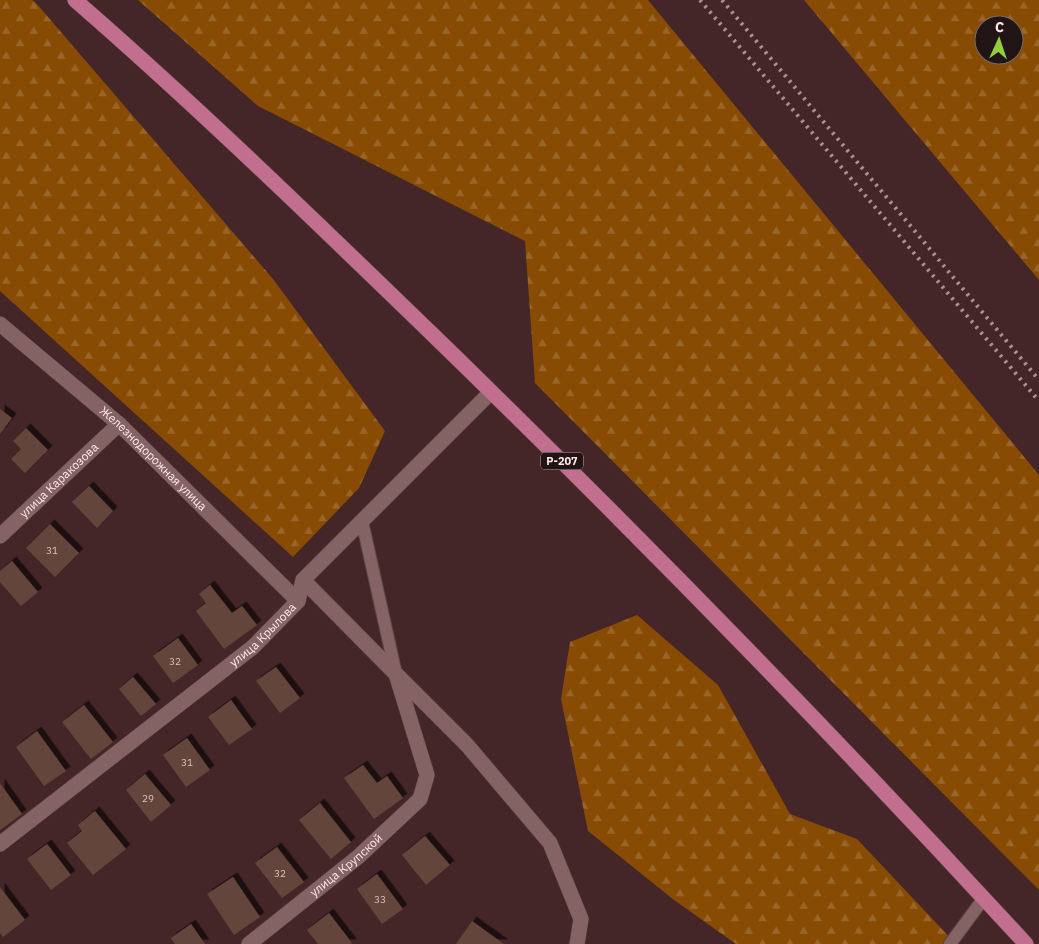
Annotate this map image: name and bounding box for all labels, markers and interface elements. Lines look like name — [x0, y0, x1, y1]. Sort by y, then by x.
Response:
north arrow — [974, 15, 1024, 65]
text: С — [995, 18, 1005, 36]
street label: Железнодорожная улица — [97, 403, 211, 514]
street label: улица Каракозова — [16, 439, 102, 521]
road number: Р-207 — [541, 452, 583, 470]
house number: 31 — [46, 544, 58, 557]
street label: улица Крылова — [226, 599, 299, 670]
house number: 32 — [169, 655, 181, 668]
house number: 31 — [181, 756, 193, 769]
house number: 29 — [142, 792, 154, 805]
street label: улица Крупской — [306, 830, 385, 900]
house number: 32 — [274, 867, 286, 880]
house number: 33 — [374, 893, 386, 906]

